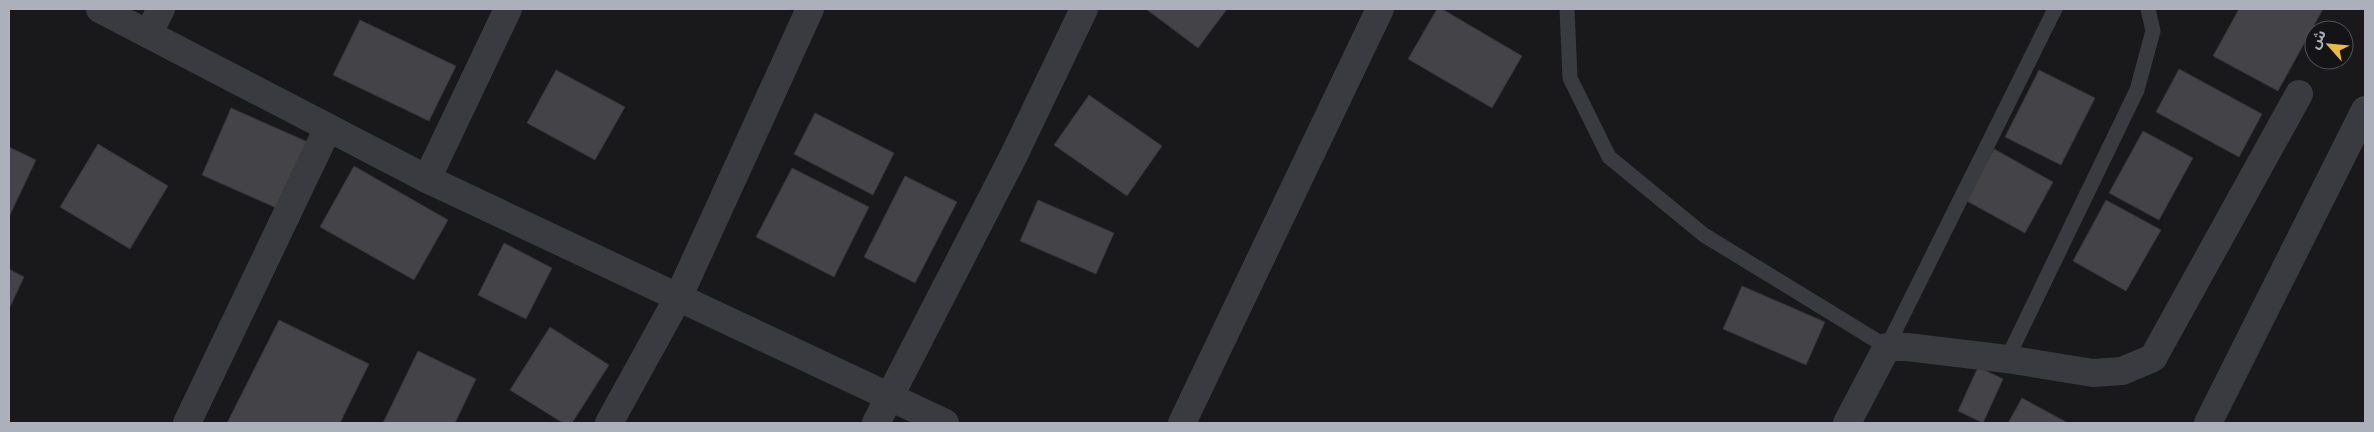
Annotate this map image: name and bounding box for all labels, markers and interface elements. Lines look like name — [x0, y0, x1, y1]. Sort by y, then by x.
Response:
north arrow — [2304, 20, 2354, 70]
text: ش — [2305, 26, 2330, 52]

